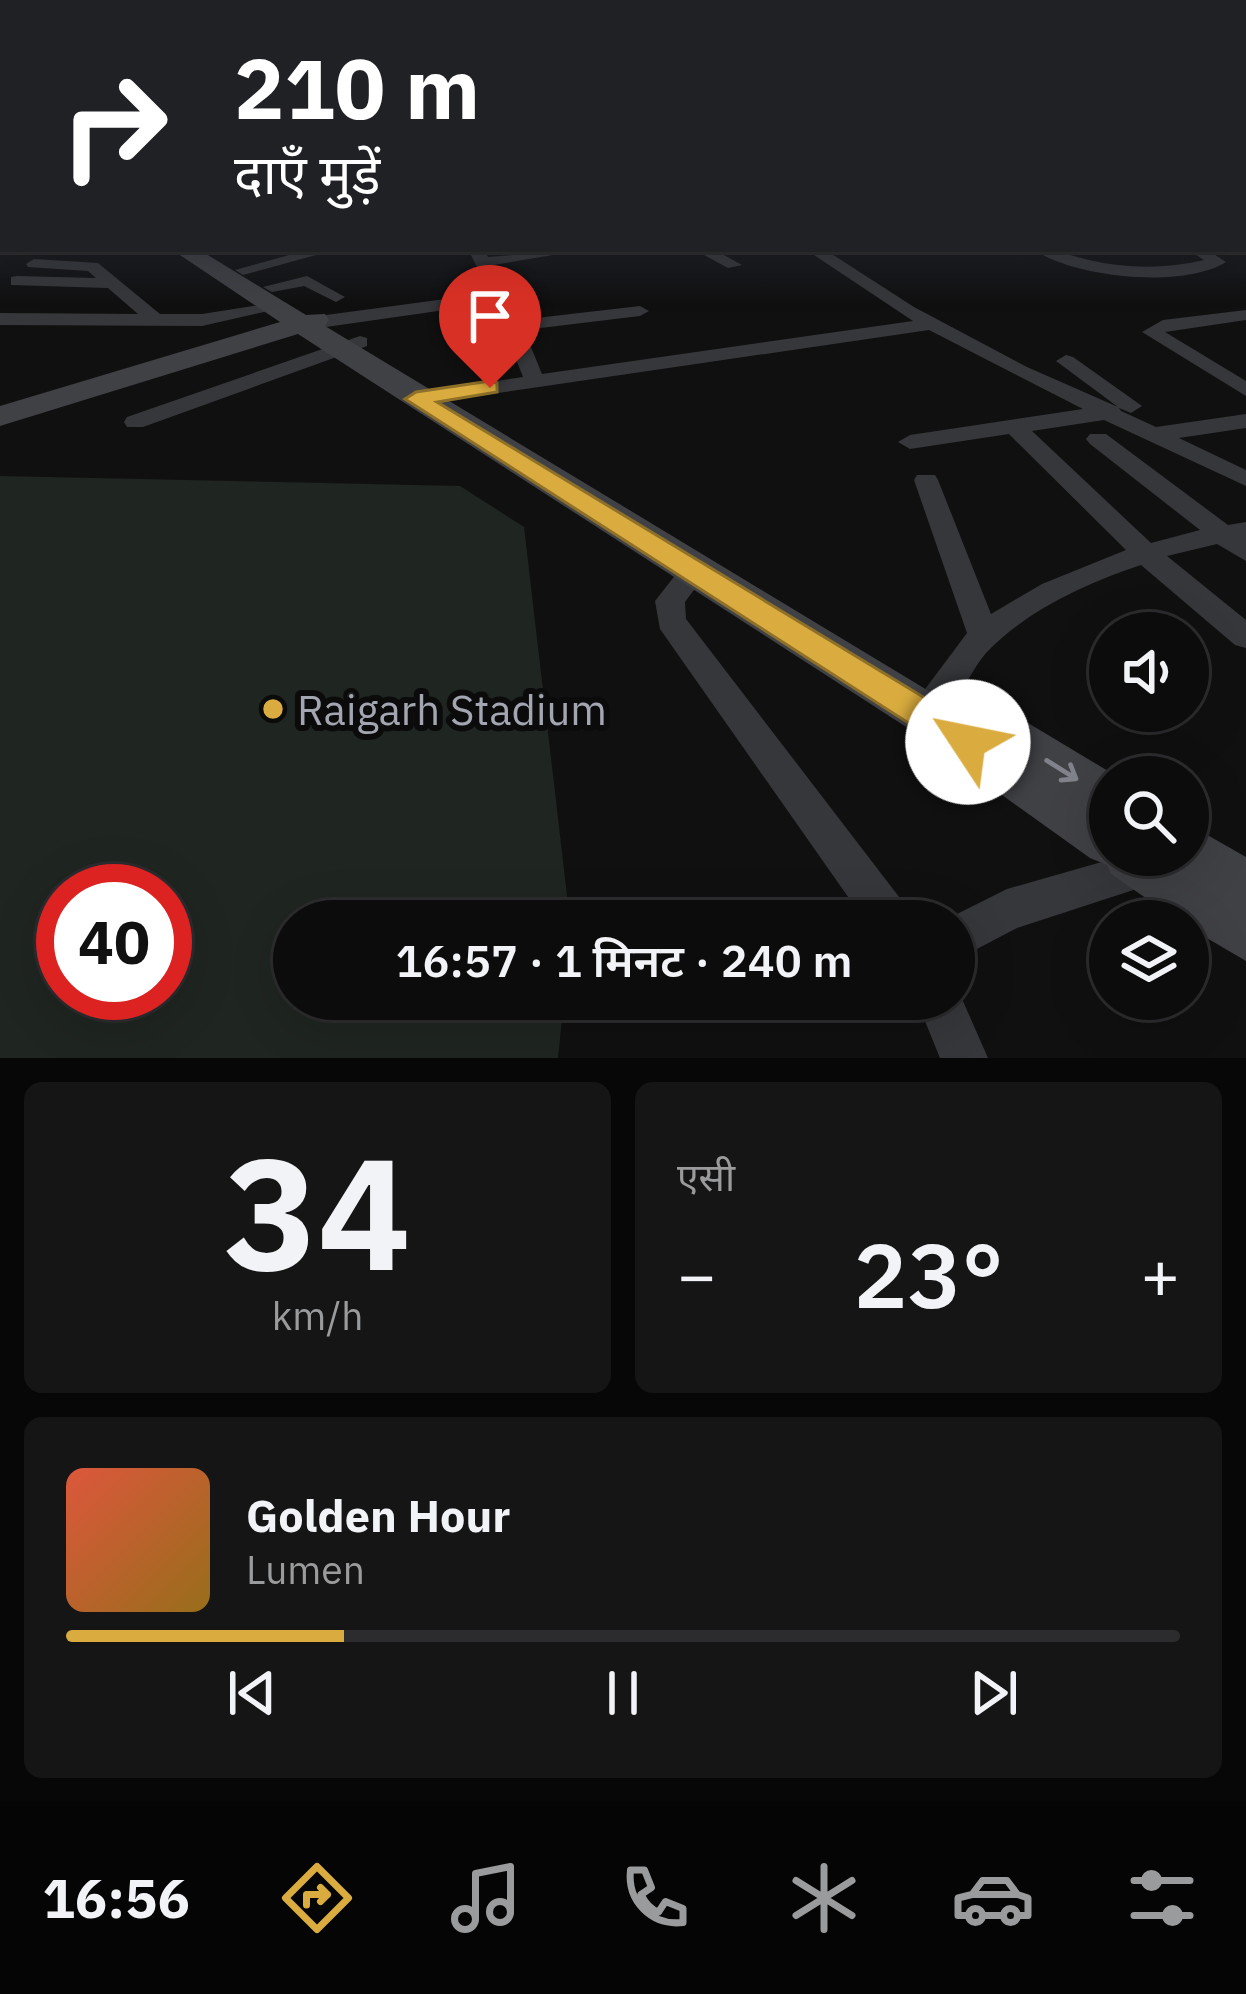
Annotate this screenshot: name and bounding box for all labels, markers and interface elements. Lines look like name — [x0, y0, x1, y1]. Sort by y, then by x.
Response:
text: 210 m — [234, 33, 480, 142]
icon: right — [36, 48, 192, 204]
text: दाएँ मुड़ें — [234, 139, 380, 209]
pin — [439, 265, 541, 388]
icon: arrive — [457, 283, 523, 349]
map controls — [1089, 612, 1209, 1020]
button: sound — [1089, 612, 1209, 732]
position arrow — [905, 679, 1031, 805]
place label: Raigarh Stadium — [297, 682, 607, 737]
marker: Raigarh Stadium — [260, 696, 286, 722]
button: search — [1089, 756, 1209, 876]
one-way arrow — [1044, 758, 1078, 783]
speed limit sign: 40 — [36, 864, 192, 1020]
button: layers — [1089, 900, 1209, 1020]
text: 16:57 · 1 मिनट · 240 m — [396, 931, 852, 989]
text: 34 — [224, 1110, 411, 1313]
text: एसी — [677, 1151, 735, 1202]
text: 23° — [853, 1216, 1004, 1333]
text: − — [677, 1231, 717, 1317]
text: + — [1140, 1231, 1180, 1317]
text: km/h — [272, 1290, 363, 1341]
text: Golden Hour — [246, 1486, 510, 1544]
text: Lumen — [246, 1544, 365, 1595]
icon: previous — [219, 1660, 285, 1726]
icon: pause — [590, 1660, 656, 1726]
icon: next — [961, 1660, 1027, 1726]
icon: directions — [275, 1856, 359, 1940]
icon: music — [444, 1856, 528, 1940]
icon: phone — [613, 1856, 697, 1940]
icon: climate — [782, 1856, 866, 1940]
icon: car — [951, 1856, 1035, 1940]
icon: filters — [1120, 1856, 1204, 1940]
text: 16:56 — [42, 1863, 190, 1933]

